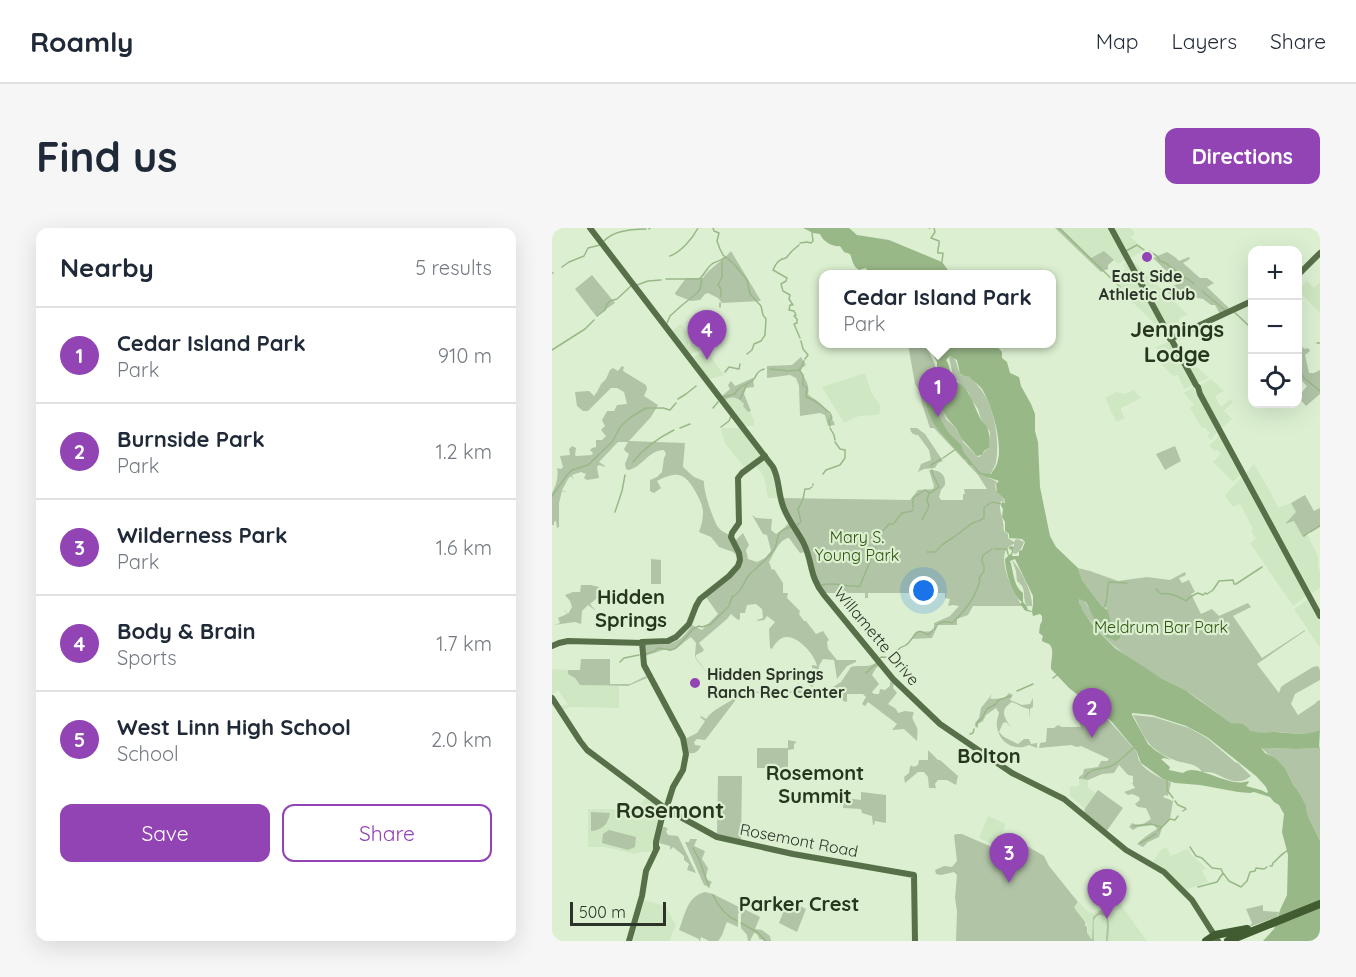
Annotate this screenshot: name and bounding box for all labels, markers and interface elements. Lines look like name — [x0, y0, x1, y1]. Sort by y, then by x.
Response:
text: Roamly — [30, 24, 134, 59]
text: Map — [1096, 28, 1139, 54]
text: Layers — [1172, 28, 1237, 54]
text: Share — [1270, 28, 1326, 54]
button: Directions — [1165, 128, 1320, 184]
text: Find us — [36, 130, 178, 183]
map controls — [1248, 246, 1302, 408]
button: + — [1248, 246, 1302, 300]
marker: East Side Athletic Club — [1140, 250, 1154, 264]
text: Nearby — [60, 251, 154, 284]
text: 5 results — [415, 255, 492, 280]
place label: East Side Athletic Club — [1099, 266, 1195, 304]
popup — [819, 270, 1056, 348]
text: Cedar Island Park — [843, 283, 1032, 311]
button: − — [1248, 300, 1302, 354]
pin: 4 — [688, 310, 726, 360]
text: Park — [843, 311, 886, 336]
district label: Jennings Lodge — [1130, 315, 1224, 368]
text: Cedar Island Park — [117, 329, 306, 357]
text: 1 — [76, 343, 83, 368]
text: 910 m — [438, 343, 492, 368]
button: locate — [1248, 354, 1302, 408]
text: Park — [117, 357, 159, 382]
pin: 1 — [918, 368, 958, 417]
text: Burnside Park — [117, 425, 265, 453]
text: 2 — [74, 439, 85, 464]
text: 1.2 km — [436, 439, 492, 464]
text: Park — [117, 453, 159, 478]
text: Wilderness Park — [117, 521, 288, 549]
park label: Mary S. Young Park — [815, 527, 899, 565]
text: 3 — [74, 535, 85, 560]
text: 1.6 km — [436, 535, 492, 560]
text: Park — [117, 549, 159, 574]
your location — [909, 576, 938, 605]
street label: Willamette Drive — [830, 583, 924, 689]
district label: Hidden Springs — [595, 584, 667, 632]
text: Body & Brain — [117, 617, 256, 645]
park label: Meldrum Bar Park — [1094, 617, 1228, 637]
text: 4 — [74, 631, 85, 656]
text: 1.7 km — [436, 631, 492, 656]
text: Sports — [117, 645, 177, 670]
place label: Hidden Springs Ranch Rec Center — [707, 664, 845, 702]
marker: Hidden Springs Ranch Rec Center — [688, 676, 702, 690]
pin: 2 — [1072, 688, 1112, 738]
text: West Linn High School — [117, 713, 351, 741]
text: 5 — [74, 727, 85, 752]
text: 2.0 km — [431, 727, 492, 752]
text: School — [117, 741, 179, 766]
district label: Bolton — [957, 743, 1021, 768]
district label: Rosemont Summit — [766, 760, 864, 808]
district label: Rosemont — [616, 796, 724, 824]
button: Save — [60, 804, 270, 862]
button: Share — [282, 804, 492, 862]
street label: Rosemont Road — [738, 819, 860, 861]
pin: 3 — [990, 834, 1028, 883]
pin: 5 — [1088, 870, 1126, 919]
district label: Parker Crest — [739, 891, 859, 916]
scale bar — [570, 899, 666, 926]
text: 500 m — [579, 902, 626, 922]

